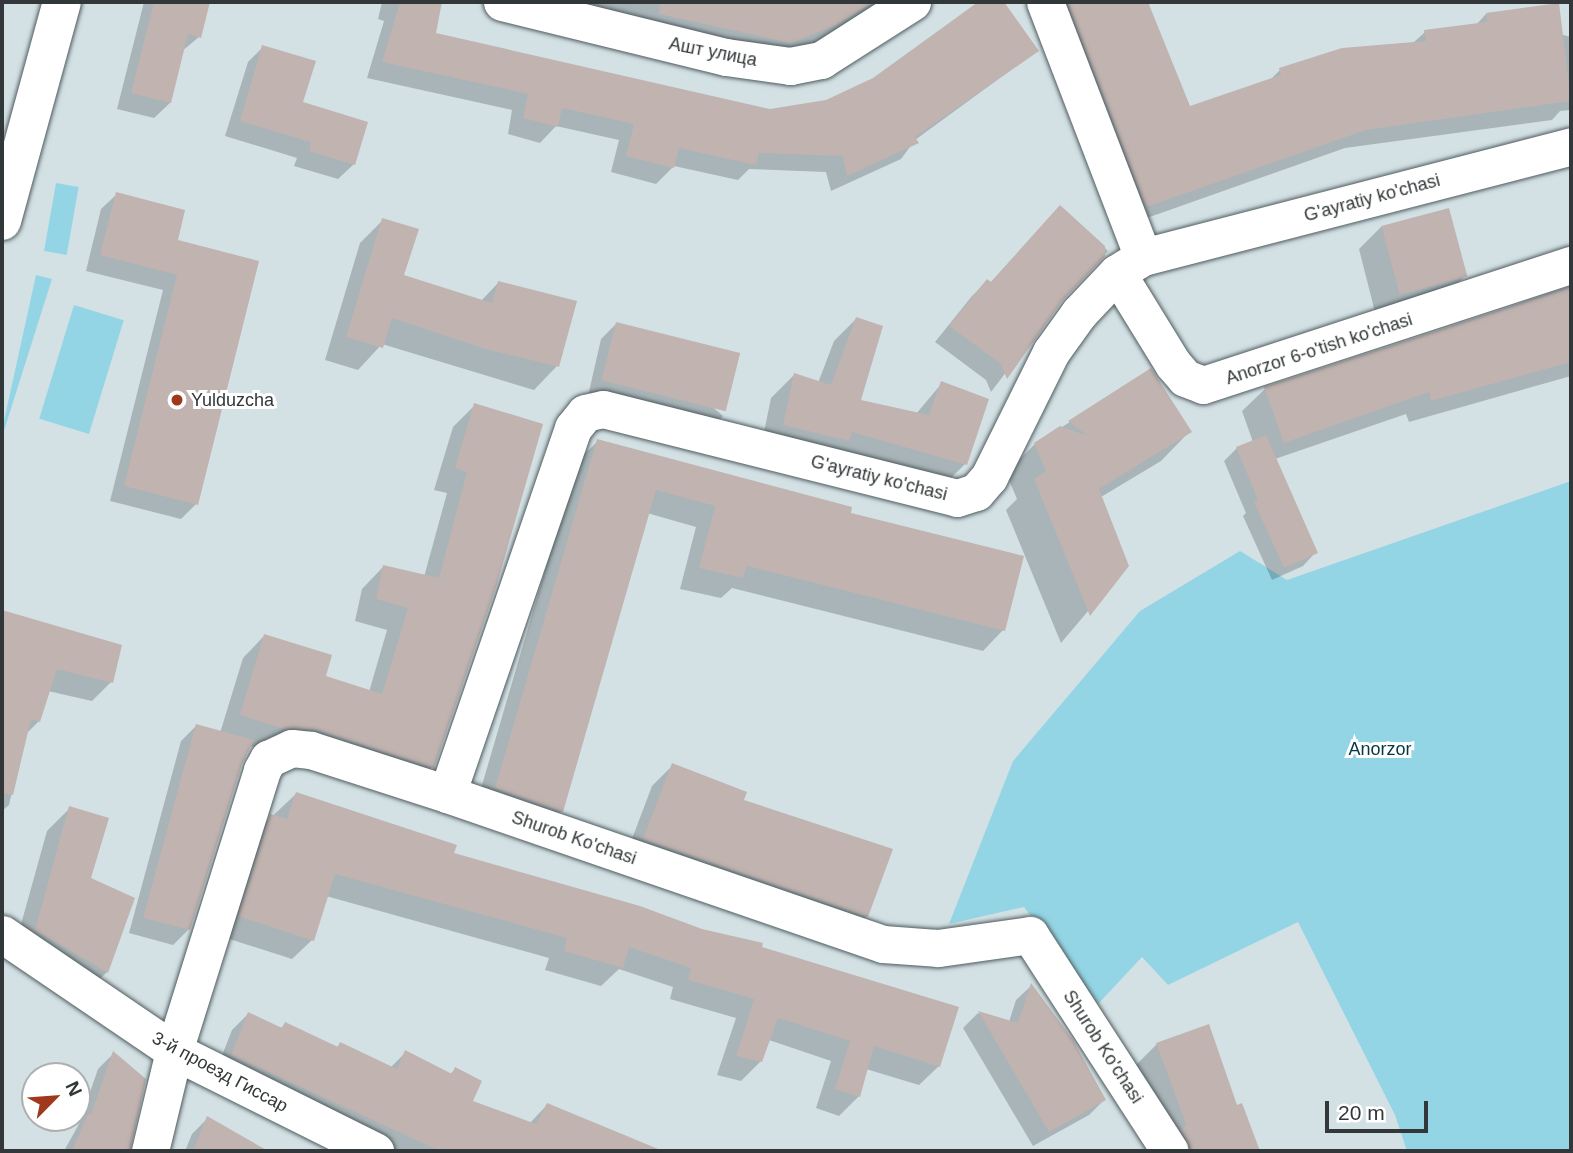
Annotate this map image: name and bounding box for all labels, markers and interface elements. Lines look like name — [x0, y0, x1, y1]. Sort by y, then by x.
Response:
street label: Ашт улица — [667, 33, 759, 71]
street label: G'ayratiy ko'chasi — [1302, 169, 1442, 227]
street label: Anorzor 6-o'tish ko'chasi — [1223, 309, 1415, 389]
place label: Yulduzcha — [191, 389, 274, 411]
marker: Yulduzcha — [169, 392, 185, 408]
street label: G'ayratiy ko'chasi — [809, 451, 949, 505]
park label: Anorzor — [1348, 738, 1412, 760]
street label: Shurob Ko'chasi — [509, 807, 639, 869]
street label: Shurob Ko'chasi — [1058, 986, 1148, 1108]
street label: 3-й проезд Гиссар — [148, 1027, 292, 1117]
north arrow — [21, 1062, 91, 1132]
text: N — [61, 1078, 86, 1099]
scale bar — [1328, 1086, 1431, 1130]
text: 20 m — [1338, 1101, 1385, 1124]

